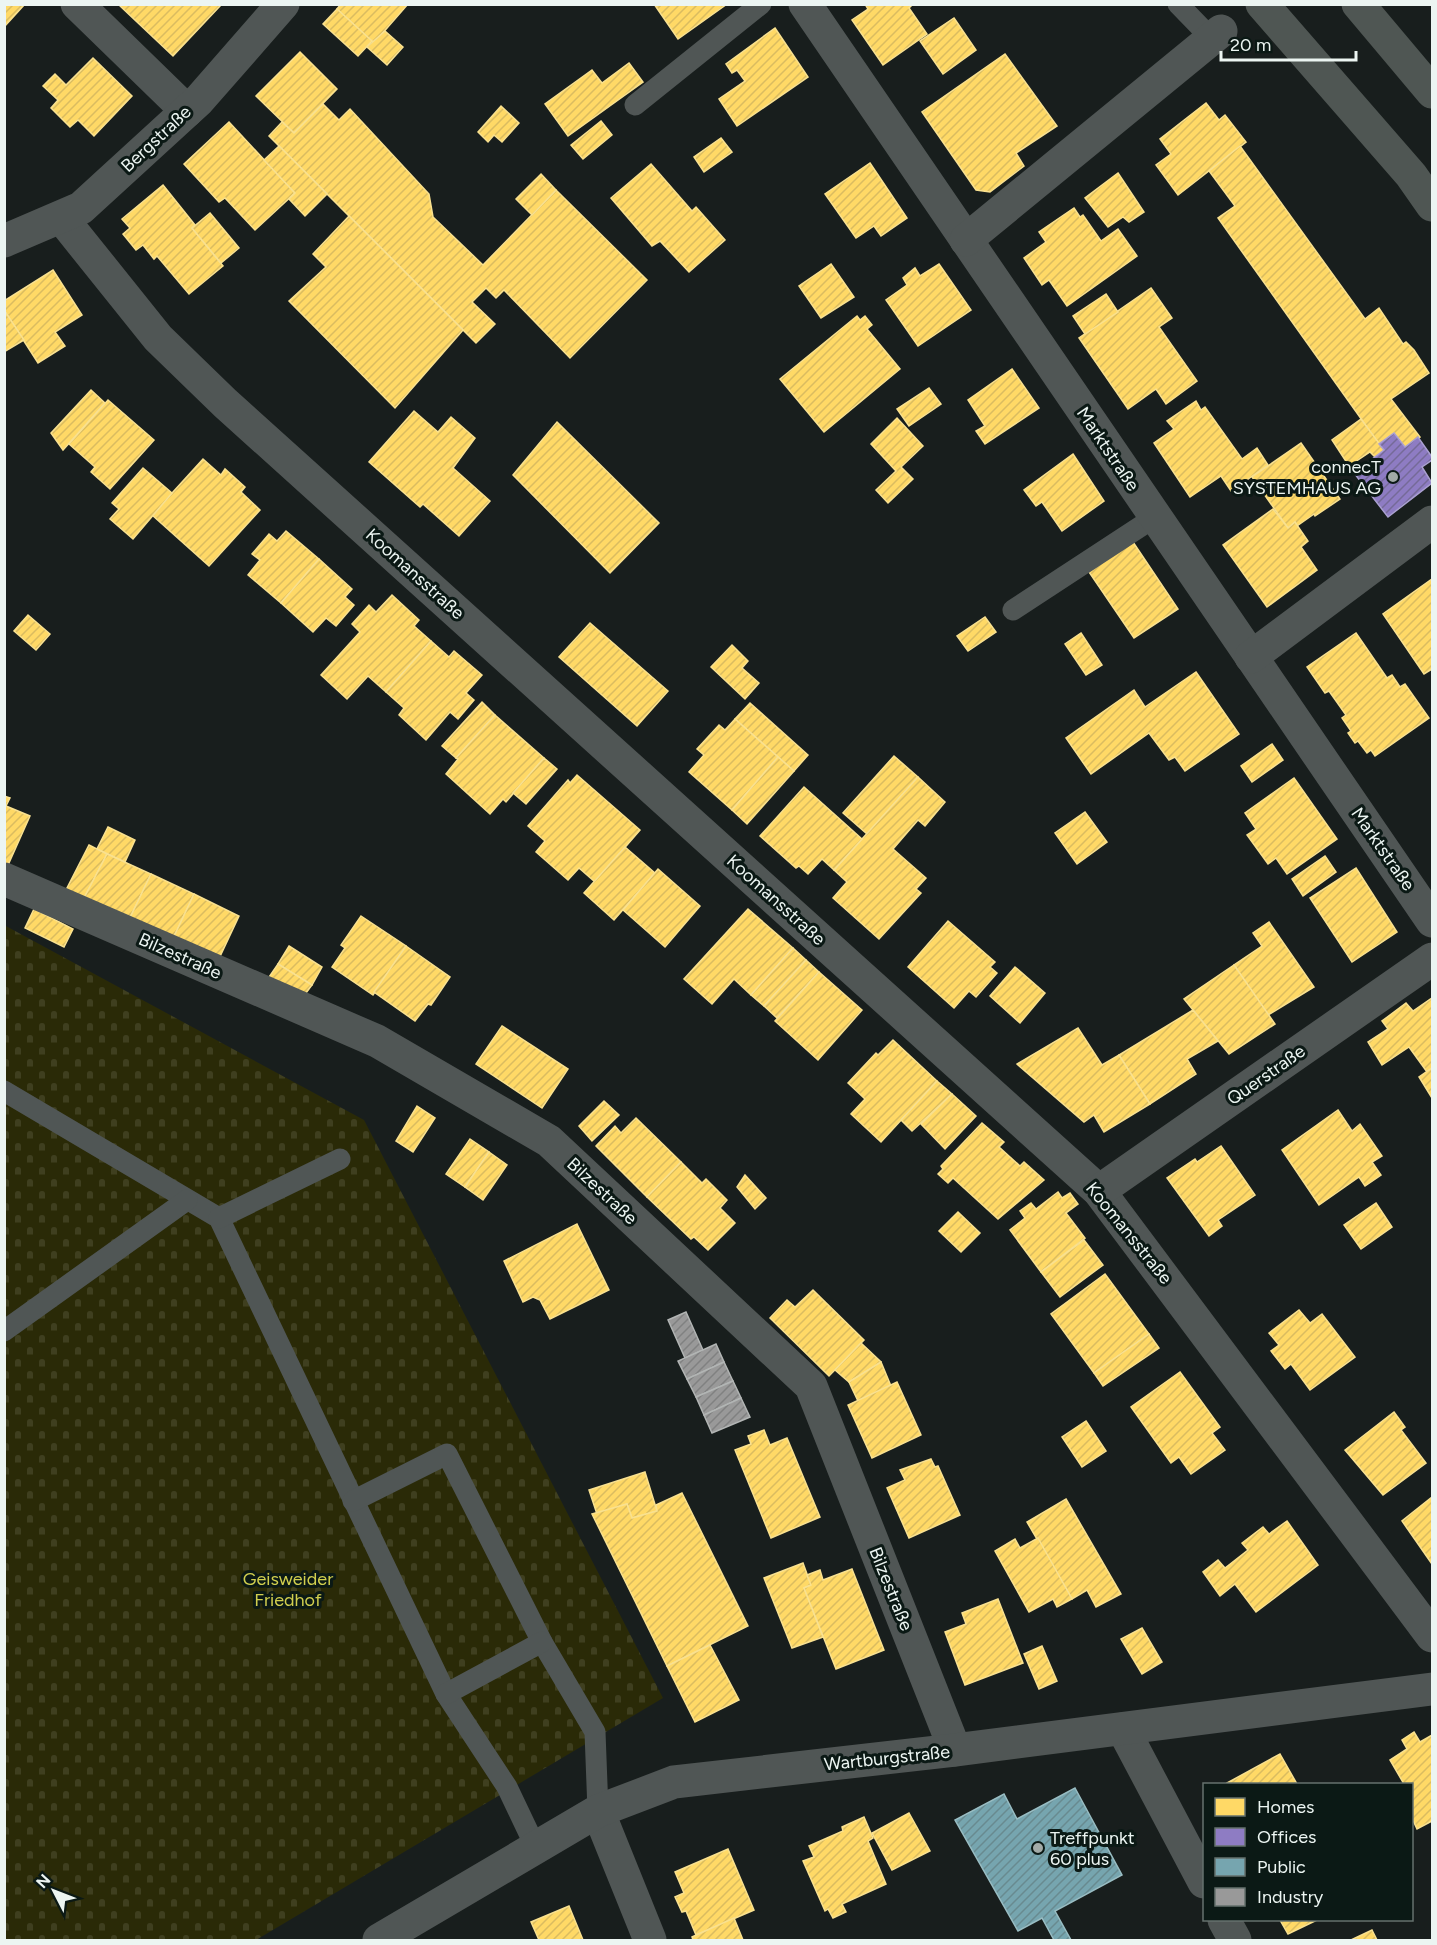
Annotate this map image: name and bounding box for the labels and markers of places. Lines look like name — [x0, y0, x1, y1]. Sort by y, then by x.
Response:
place label: connecT SYSTEMHAUS AG — [1233, 456, 1381, 499]
marker: connecT SYSTEMHAUS AG — [1386, 470, 1400, 484]
place label: Treffpunkt 60 plus — [1050, 1827, 1135, 1870]
marker: Treffpunkt 60 plus — [1031, 1841, 1045, 1855]

